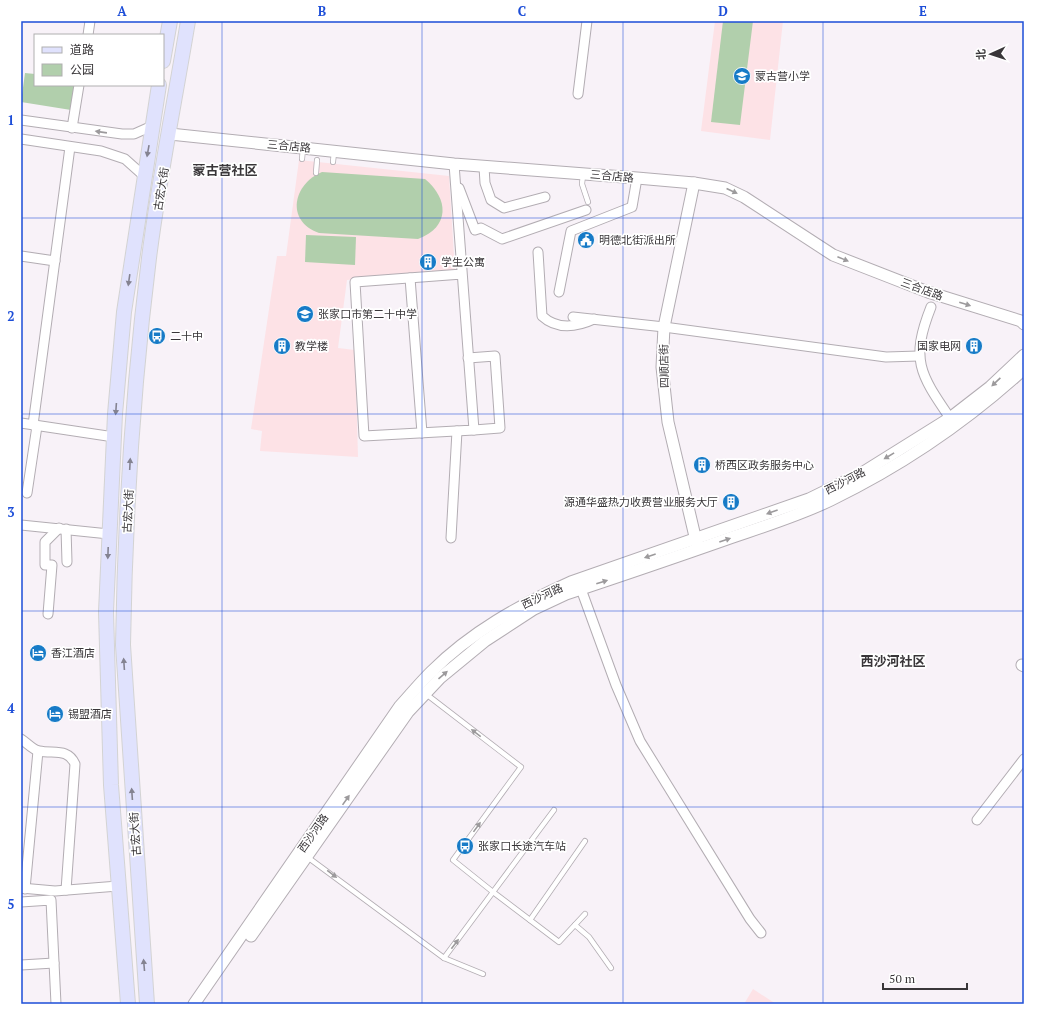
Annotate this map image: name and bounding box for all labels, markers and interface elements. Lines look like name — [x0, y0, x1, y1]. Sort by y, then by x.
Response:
text: A — [117, 2, 127, 20]
text: B — [318, 2, 326, 20]
text: C — [518, 2, 526, 20]
text: D — [718, 2, 728, 20]
text: E — [919, 2, 927, 20]
legend — [34, 34, 164, 86]
north arrow — [971, 34, 1011, 74]
text: 道路 — [70, 42, 94, 57]
text: 北 — [974, 49, 988, 60]
text: 公园 — [70, 62, 94, 77]
school or university icon: 蒙古营小学 — [732, 66, 752, 86]
place label: 蒙古营小学 — [755, 69, 810, 83]
text: 1 — [7, 111, 15, 129]
one-way arrow — [95, 129, 107, 135]
street label: 三合店路 — [266, 137, 312, 155]
one-way arrow — [145, 145, 151, 157]
district label: 蒙古营社区 — [192, 161, 258, 179]
street label: 古宏大街 — [151, 166, 171, 212]
street label: 三合店路 — [589, 167, 635, 185]
one-way arrow — [726, 188, 738, 194]
public building icon: 明德北街派出所 — [576, 230, 596, 250]
place label: 明德北街派出所 — [599, 233, 676, 247]
building icon: 学生公寓 — [418, 252, 438, 272]
place label: 学生公寓 — [441, 255, 485, 269]
one-way arrow — [837, 256, 848, 262]
one-way arrow — [126, 274, 132, 286]
street label: 三合店路 — [899, 275, 945, 303]
one-way arrow — [959, 301, 971, 307]
school or university icon: 张家口市第二十中学 — [295, 304, 315, 324]
text: 2 — [7, 307, 15, 325]
place label: 张家口市第二十中学 — [318, 307, 417, 321]
bus stop icon: 二十中 — [147, 326, 167, 346]
place label: 二十中 — [170, 329, 203, 343]
building icon: 教学楼 — [272, 336, 292, 356]
building icon: 国家电网 — [964, 336, 984, 356]
place label: 教学楼 — [295, 339, 328, 353]
place label: 国家电网 — [917, 339, 961, 353]
street label: 四顺店街 — [657, 344, 671, 388]
one-way arrow — [991, 377, 1001, 387]
one-way arrow — [112, 403, 119, 415]
one-way arrow — [884, 452, 894, 460]
building icon: 桥西区政务服务中心 — [692, 455, 712, 475]
one-way arrow — [126, 458, 133, 470]
place label: 桥西区政务服务中心 — [715, 458, 814, 472]
street label: 西沙河路 — [822, 465, 868, 497]
street label: 古宏大街 — [120, 489, 136, 533]
building icon: 源通华盛热力收费营业服务大厅 — [721, 492, 741, 512]
place label: 源通华盛热力收费营业服务大厅 — [564, 495, 718, 509]
text: 3 — [7, 503, 15, 521]
one-way arrow — [766, 510, 778, 516]
one-way arrow — [719, 536, 731, 542]
one-way arrow — [105, 547, 111, 560]
one-way arrow — [643, 553, 655, 559]
one-way arrow — [596, 579, 608, 585]
street label: 西沙河路 — [519, 580, 565, 612]
hotel icon: 香江酒店 — [28, 643, 48, 663]
place label: 香江酒店 — [51, 646, 95, 660]
district label: 西沙河社区 — [860, 652, 926, 670]
one-way arrow — [121, 658, 128, 670]
one-way arrow — [438, 671, 448, 680]
text: 4 — [7, 699, 15, 717]
hotel icon: 锡盟酒店 — [45, 704, 65, 724]
place label: 锡盟酒店 — [68, 707, 112, 721]
one-way arrow — [471, 728, 482, 737]
one-way arrow — [128, 788, 135, 800]
one-way arrow — [342, 795, 350, 805]
street label: 西沙河路 — [295, 811, 331, 855]
street label: 古宏大街 — [126, 812, 144, 856]
one-way arrow — [473, 821, 481, 832]
bus stop icon: 张家口长途汽车站 — [455, 836, 475, 856]
place label: 张家口长途汽车站 — [478, 839, 566, 853]
one-way arrow — [326, 870, 337, 878]
text: 5 — [7, 895, 15, 913]
one-way arrow — [451, 938, 459, 949]
one-way arrow — [140, 959, 147, 971]
scale bar — [883, 965, 967, 991]
text: 50 m — [889, 971, 916, 986]

